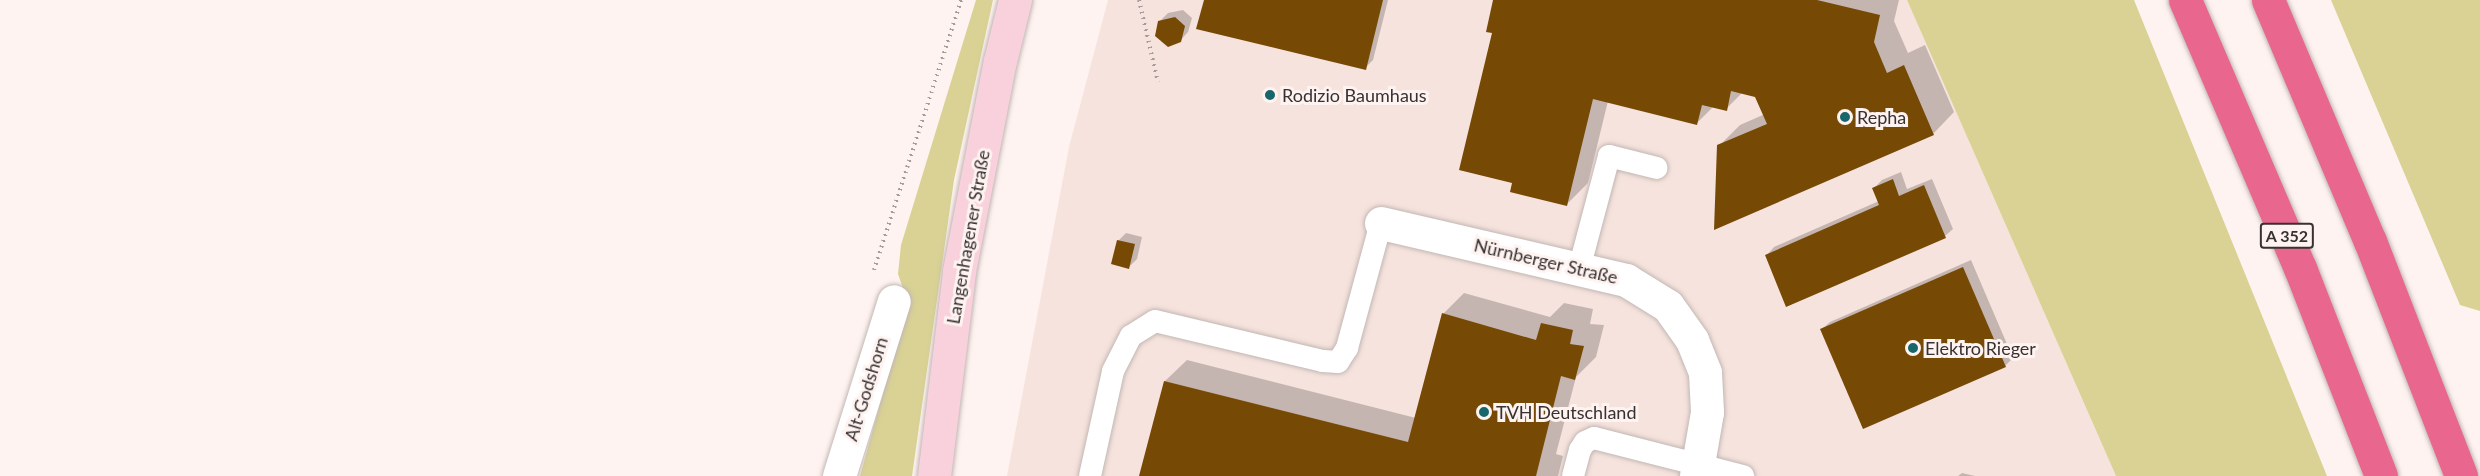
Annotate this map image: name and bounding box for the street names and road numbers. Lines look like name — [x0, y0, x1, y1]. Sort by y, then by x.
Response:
street label: Langenhagener Straße — [942, 148, 994, 326]
road number: A 352 — [2258, 223, 2316, 249]
street label: Nürnberger Straße — [1472, 234, 1620, 288]
street label: Alt-Godshorn — [840, 334, 892, 444]

